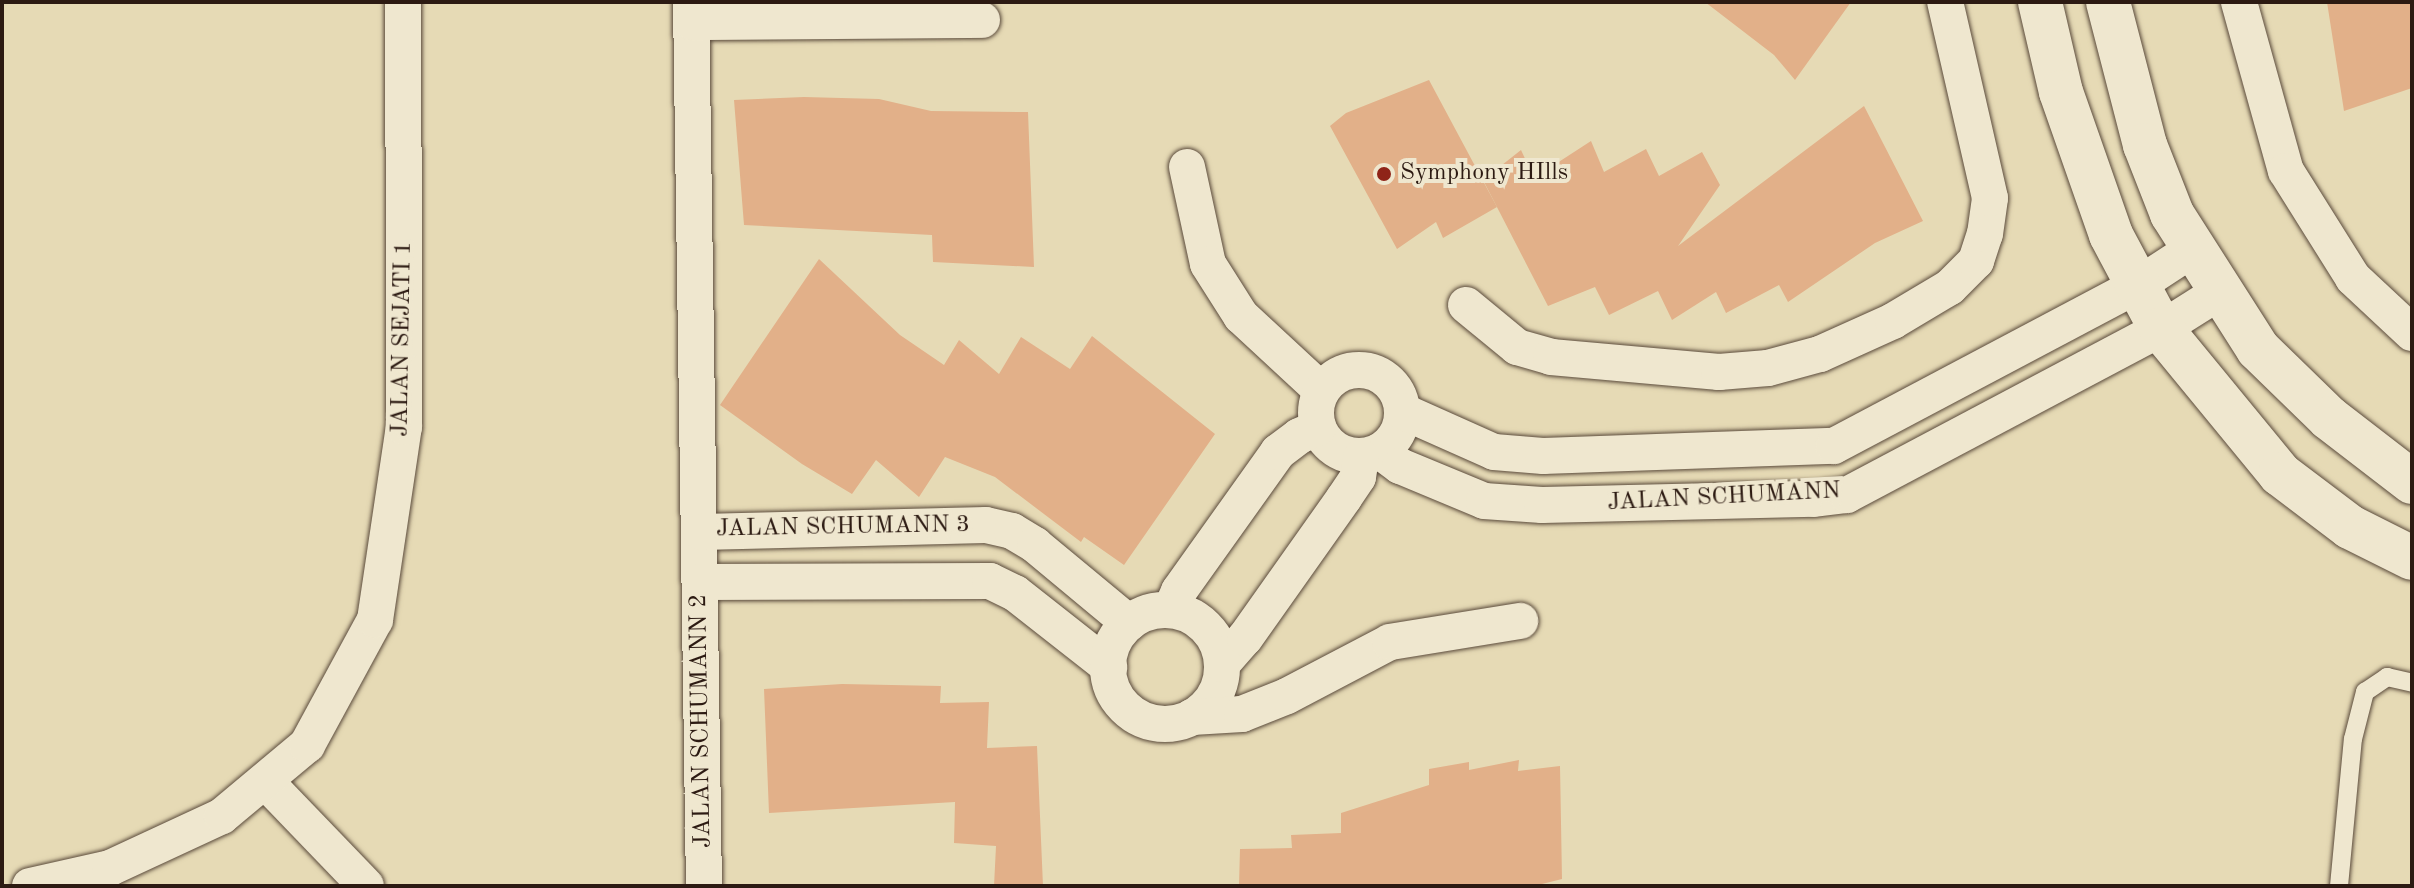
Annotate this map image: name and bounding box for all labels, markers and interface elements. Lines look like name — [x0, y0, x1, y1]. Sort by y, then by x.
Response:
place label: Symphony HIlls — [1400, 160, 1568, 188]
marker: Symphony HIlls — [1375, 165, 1393, 183]
street label: JALAN SEJATI 1 — [387, 241, 419, 437]
street label: JALAN SCHUMANN — [1607, 478, 1841, 518]
street label: JALAN SCHUMANN 3 — [716, 511, 970, 545]
street label: JALAN SCHUMANN 2 — [685, 594, 719, 848]

